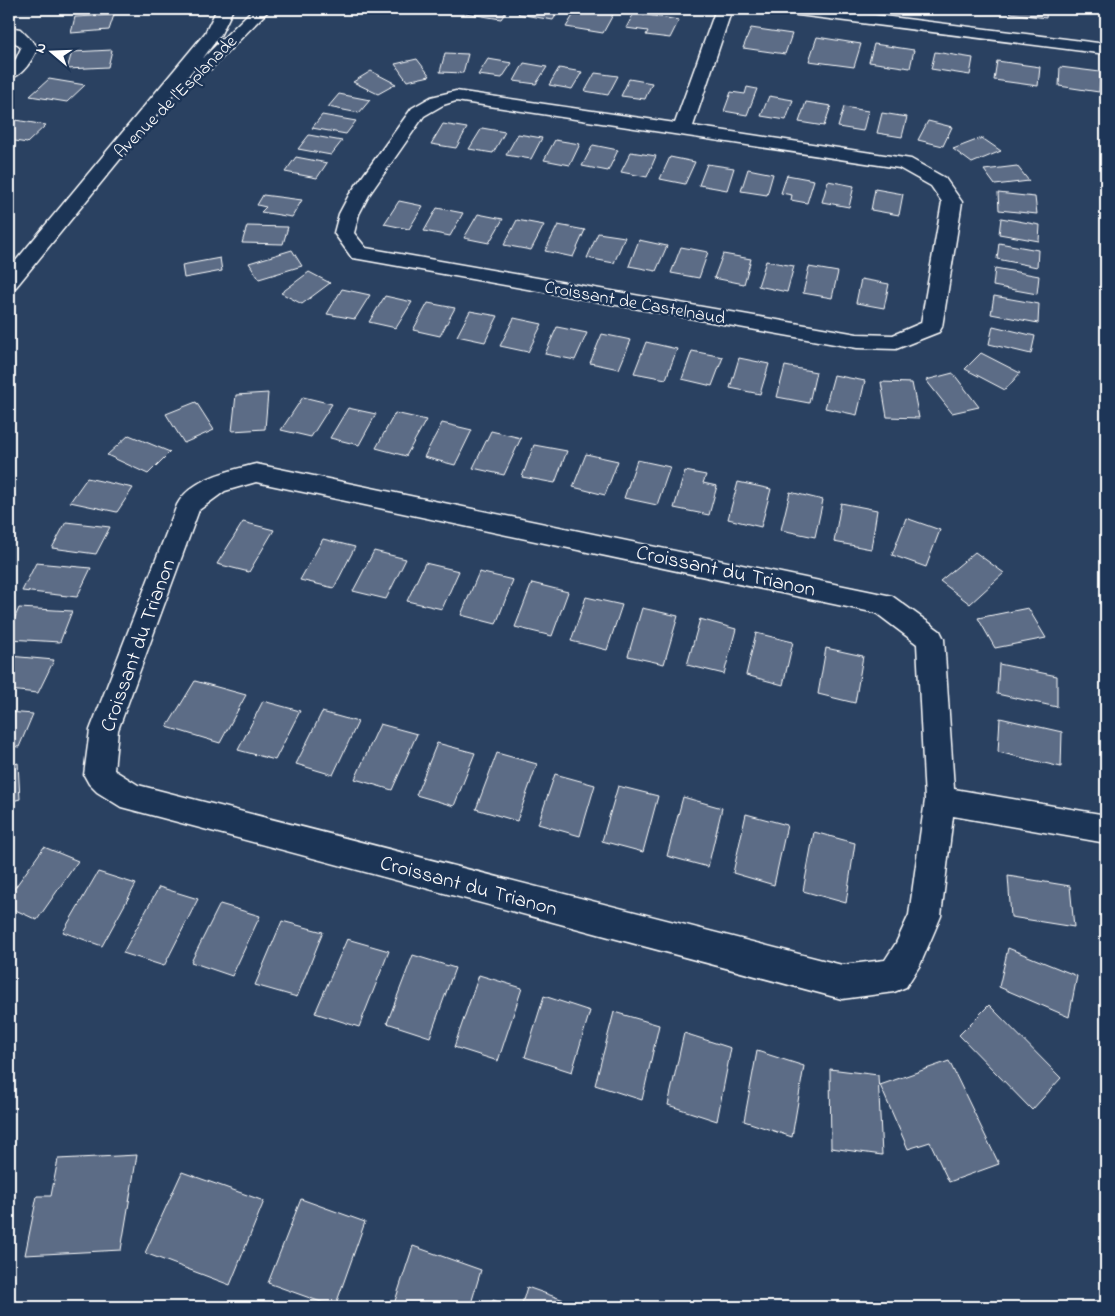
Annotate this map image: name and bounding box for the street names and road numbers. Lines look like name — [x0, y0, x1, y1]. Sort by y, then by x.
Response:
street label: Avenue de l'Esplanade — [109, 29, 245, 165]
street label: Croissant de Castelnaud — [542, 275, 727, 333]
street label: Croissant du Trianon — [633, 538, 818, 606]
street label: Croissant du Trianon — [94, 555, 184, 737]
street label: Croissant du Trianon — [377, 849, 560, 925]

